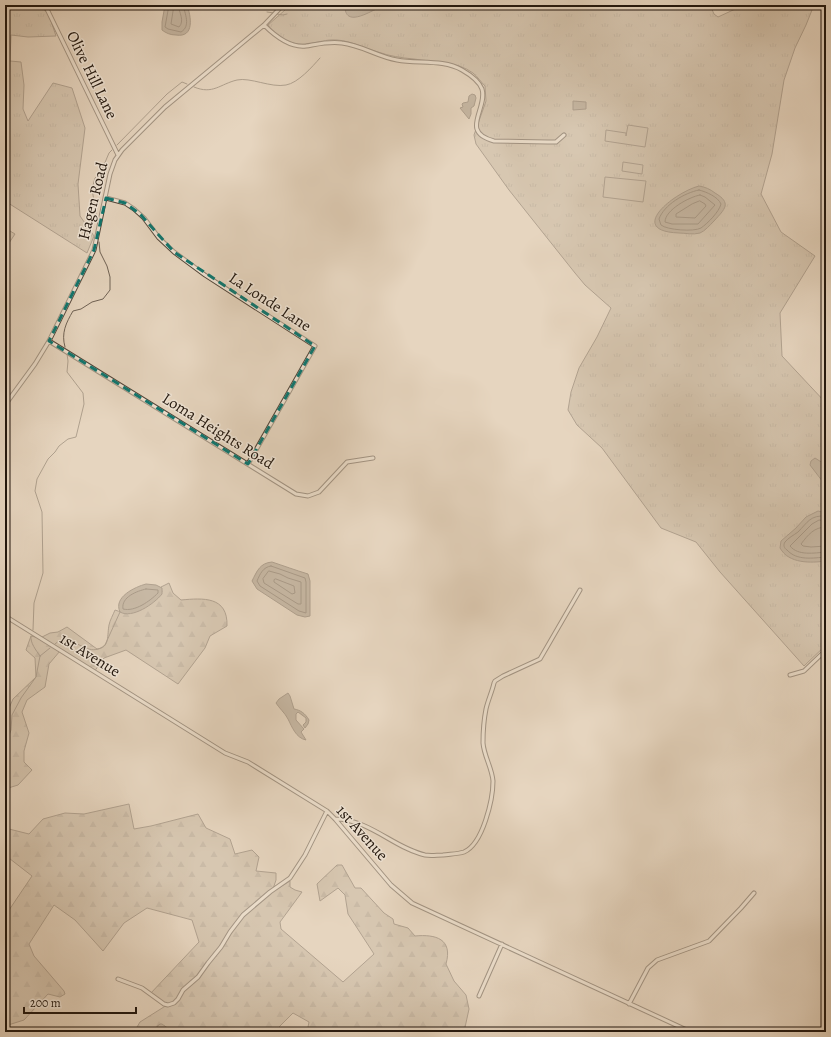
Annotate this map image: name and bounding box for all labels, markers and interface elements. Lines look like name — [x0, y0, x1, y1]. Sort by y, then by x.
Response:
street label: Olive Hill Lane — [61, 27, 123, 123]
street label: Hagen Road — [73, 159, 113, 242]
street label: La Londe Lane — [225, 267, 315, 337]
street label: Loma Heights Road — [158, 388, 279, 475]
street label: 1st Avenue — [55, 628, 125, 682]
street label: 1st Avenue — [331, 800, 393, 866]
scale bar — [24, 989, 136, 1015]
text: 200 m — [30, 995, 61, 1011]

